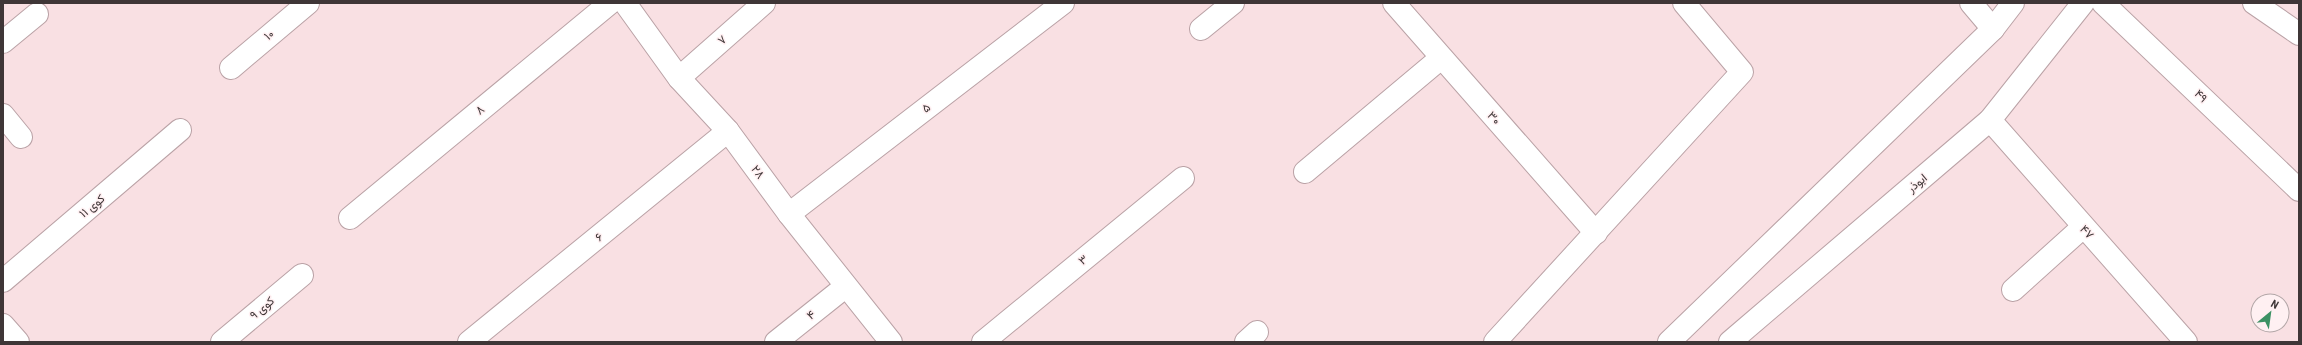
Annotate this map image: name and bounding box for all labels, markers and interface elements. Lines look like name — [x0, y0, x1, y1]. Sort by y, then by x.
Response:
street label: ۱۰ — [261, 27, 277, 43]
street label: ۷ — [715, 32, 729, 48]
street label: ۴۹ — [2192, 87, 2210, 105]
street label: ۵ — [919, 100, 933, 116]
street label: ۸ — [473, 102, 487, 118]
street label: ۳۰ — [1484, 108, 1504, 128]
street label: ۲۸ — [748, 162, 768, 182]
street label: ابوذر — [1903, 171, 1930, 197]
street label: کوی ۱۱ — [76, 191, 108, 221]
street label: ۴۷ — [2077, 222, 2097, 242]
street label: ۶ — [592, 230, 606, 244]
street label: ۳ — [1076, 252, 1091, 268]
north arrow — [2250, 293, 2290, 333]
street label: کوی ۹ — [247, 294, 278, 323]
text: N — [2269, 297, 2281, 312]
street label: ۴ — [804, 307, 818, 323]

